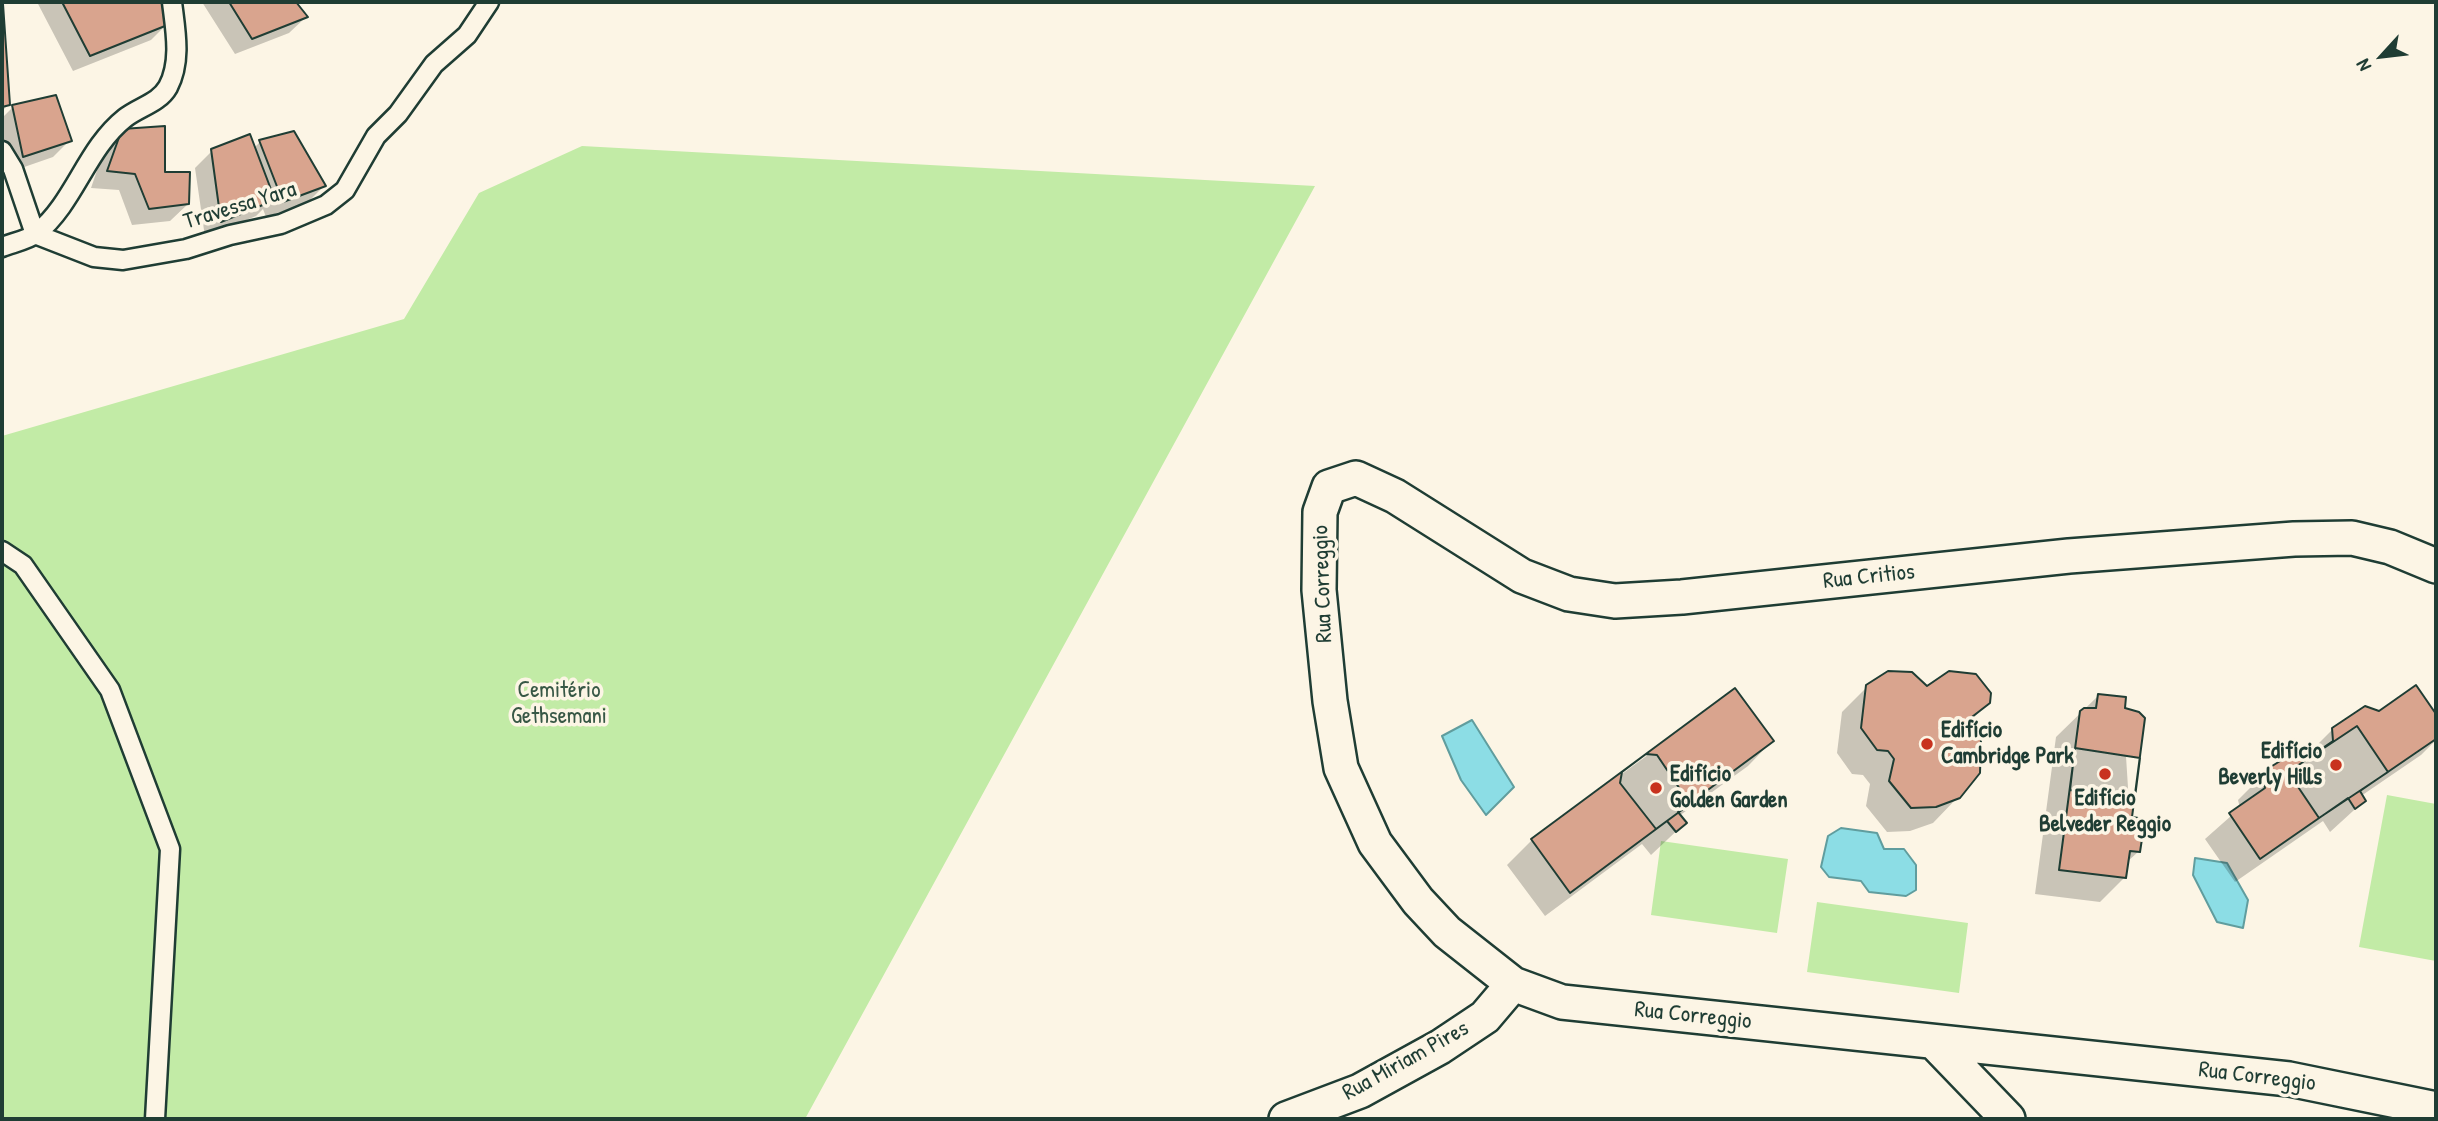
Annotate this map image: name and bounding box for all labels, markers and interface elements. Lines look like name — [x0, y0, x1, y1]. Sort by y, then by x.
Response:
north arrow — [2347, 21, 2417, 91]
text: N — [2349, 55, 2377, 76]
street label: Travessa Yara — [180, 176, 300, 236]
street label: Rua Correggio — [1307, 525, 1339, 643]
street label: Rua Critios — [1822, 558, 1916, 596]
park label: Cemitério Gethsemani — [511, 677, 607, 731]
place label: Edifício Cambridge Park — [1941, 717, 2074, 771]
marker: Edifício Cambridge Park — [1919, 736, 1935, 752]
place label: Edifício Beverly Hills — [2218, 738, 2322, 792]
marker: Edifício Beverly Hills — [2328, 757, 2344, 773]
place label: Edifício Golden Garden — [1670, 761, 1788, 815]
marker: Edifício Belveder Reggio — [2097, 766, 2113, 782]
marker: Edifício Golden Garden — [1648, 780, 1664, 796]
place label: Edifício Belveder Reggio — [2039, 785, 2171, 839]
street label: Rua Correggio — [1633, 996, 1753, 1036]
street label: Rua Miriam Pires — [1338, 1015, 1474, 1107]
street label: Rua Correggio — [2197, 1056, 2317, 1098]

